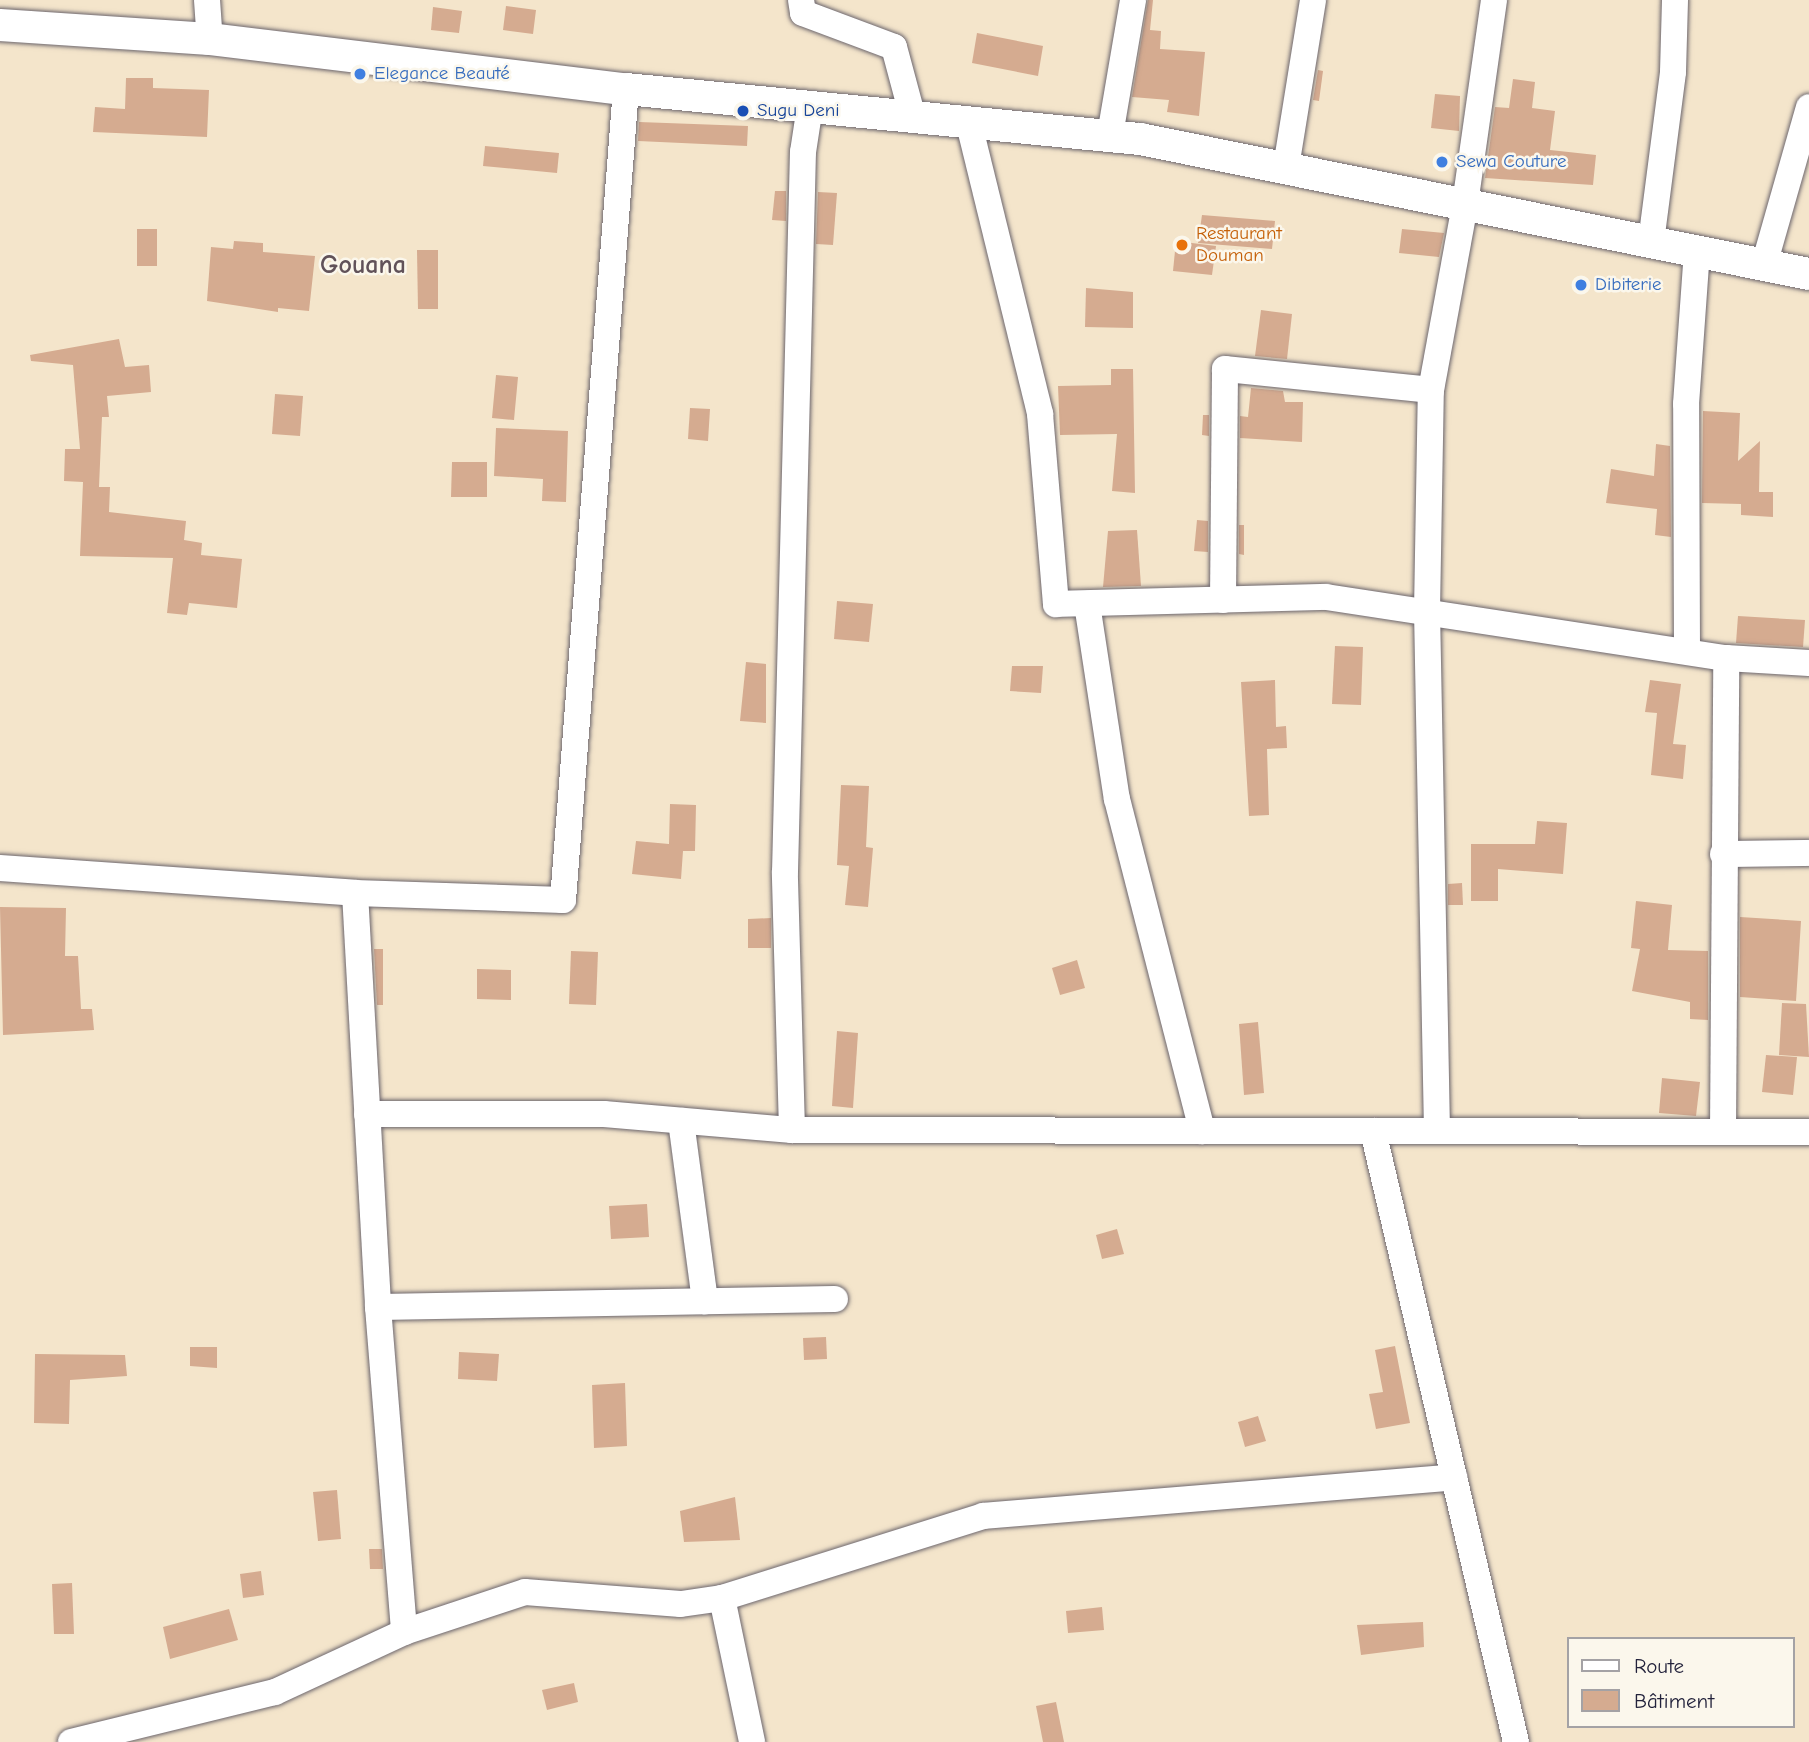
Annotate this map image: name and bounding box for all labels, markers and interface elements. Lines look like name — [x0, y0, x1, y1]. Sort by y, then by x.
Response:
place label: Elegance Beauté — [374, 63, 510, 85]
marker: Elegance Beauté — [352, 66, 368, 82]
place label: Sugu Deni — [757, 100, 840, 122]
marker: Sugu Deni — [735, 103, 751, 119]
place label: Sewa Couture — [1456, 151, 1566, 173]
marker: Sewa Couture — [1434, 154, 1450, 170]
place label: Restaurant Douman — [1196, 223, 1282, 267]
marker: Restaurant Douman — [1174, 237, 1190, 253]
district label: Gouana — [320, 250, 406, 282]
place label: Dibiterie — [1595, 274, 1662, 296]
marker: Dibiterie — [1573, 277, 1589, 293]
legend — [1568, 1637, 1795, 1728]
text: Route — [1634, 1654, 1684, 1678]
text: Bâtiment — [1634, 1689, 1714, 1713]

